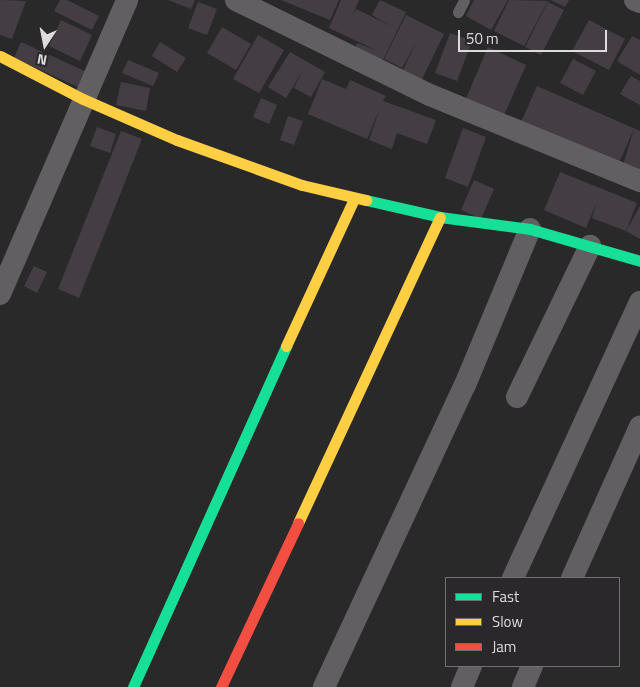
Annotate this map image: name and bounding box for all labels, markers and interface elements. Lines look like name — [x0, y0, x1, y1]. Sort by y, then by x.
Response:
north arrow — [20, 20, 70, 70]
scale bar — [460, 20, 609, 52]
text: 50 m — [466, 27, 499, 50]
text: N — [35, 49, 49, 71]
legend — [445, 577, 620, 667]
text: Fast — [492, 585, 519, 608]
text: Slow — [492, 610, 523, 633]
text: Jam — [492, 635, 516, 658]

